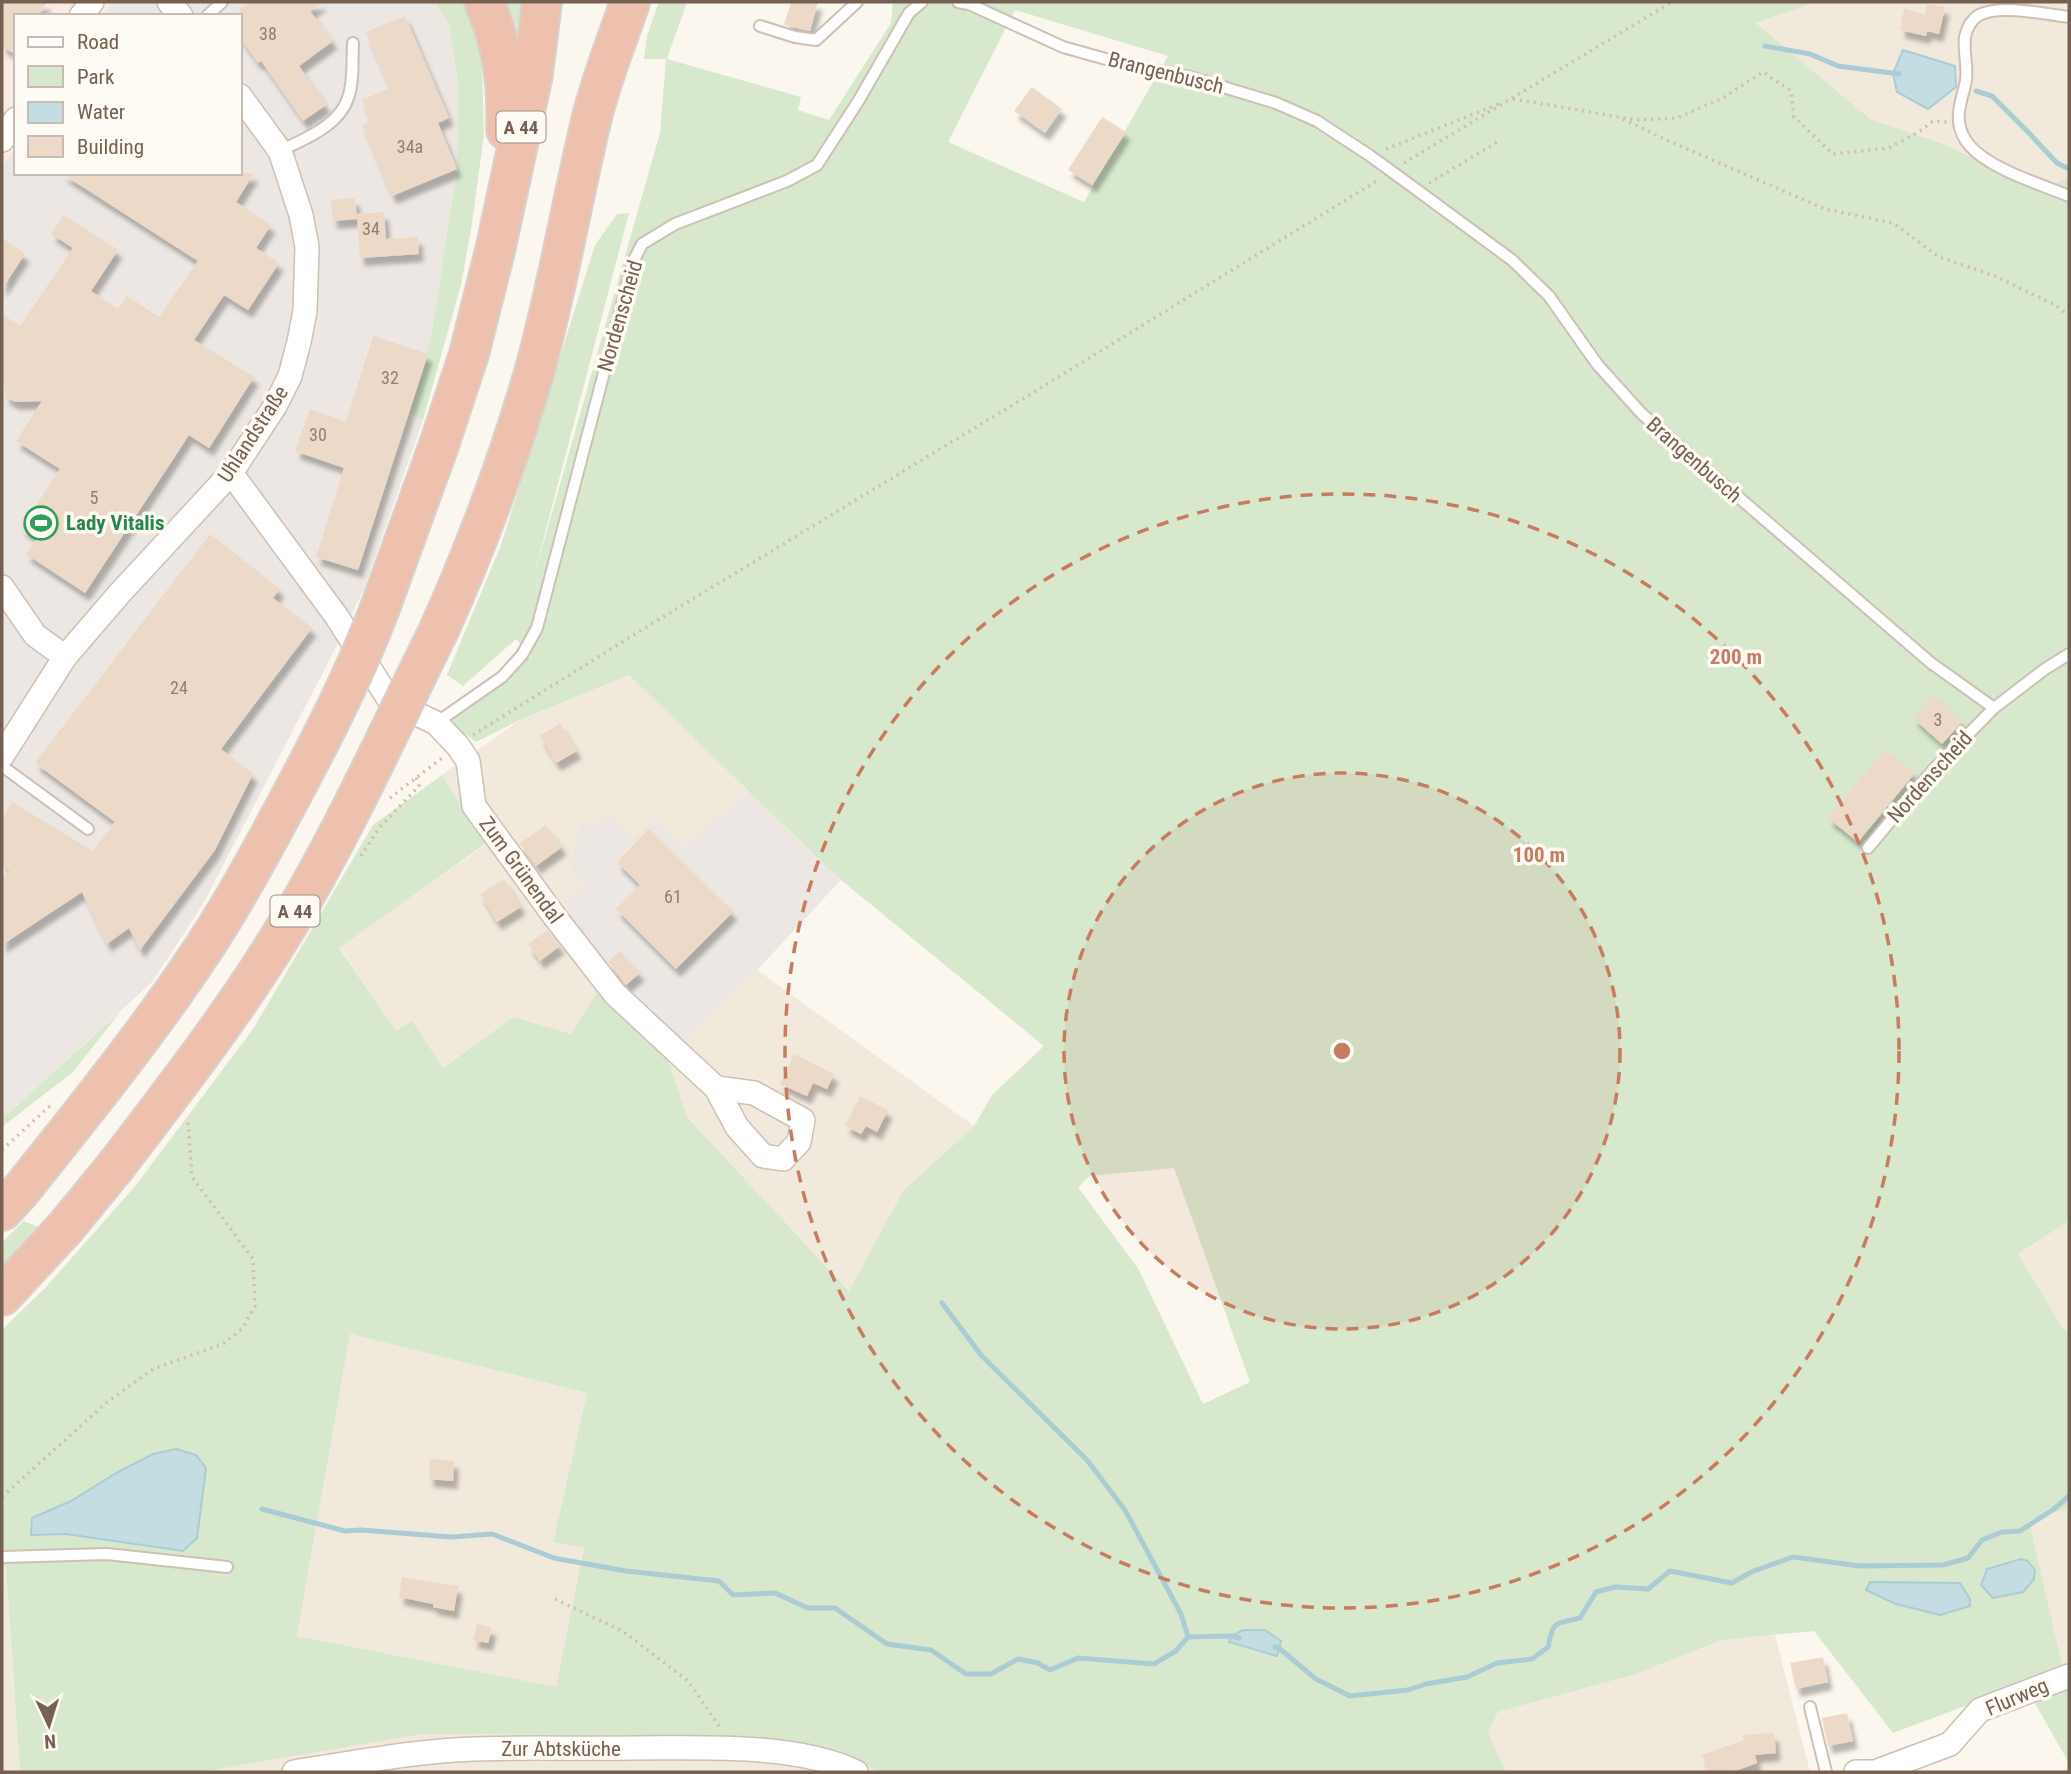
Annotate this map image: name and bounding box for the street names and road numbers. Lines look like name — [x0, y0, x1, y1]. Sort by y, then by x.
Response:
street label: Brangenbusch — [1106, 47, 1226, 99]
road number: A 44 — [496, 111, 546, 142]
street label: Nordenscheid — [593, 258, 647, 374]
street label: Uhlandstraße — [213, 381, 293, 487]
street label: Brangenbusch — [1642, 412, 1746, 508]
street label: Nordenscheid — [1883, 726, 1977, 828]
street label: Zum Grünendal — [474, 812, 568, 928]
road number: A 44 — [270, 896, 320, 926]
street label: Flurweg — [1982, 1673, 2052, 1721]
street label: Zur Abtsküche — [501, 1737, 621, 1761]

